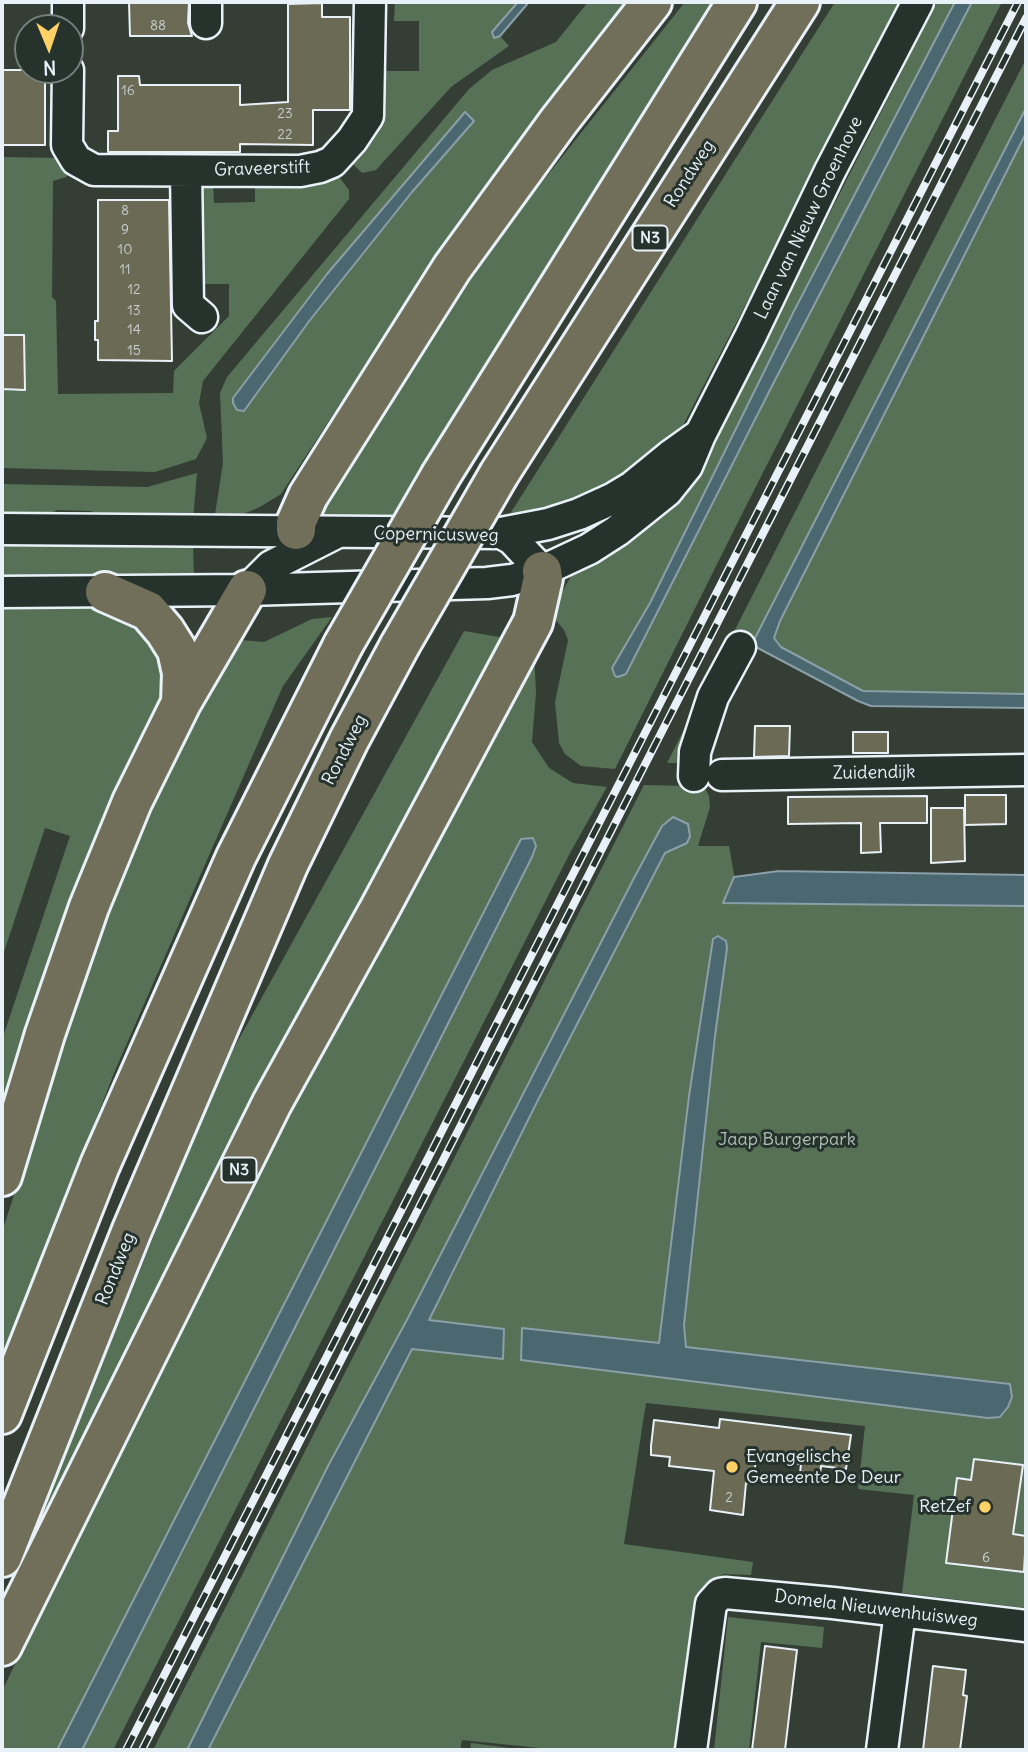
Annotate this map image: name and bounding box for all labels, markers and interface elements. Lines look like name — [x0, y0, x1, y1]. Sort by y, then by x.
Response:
north arrow — [14, 14, 84, 84]
house number: 88 — [150, 18, 166, 34]
text: N — [43, 56, 57, 80]
house number: 16 — [121, 83, 135, 99]
house number: 23 — [277, 106, 293, 122]
street label: Laan van Nieuw Groenhove — [750, 113, 868, 323]
house number: 22 — [277, 127, 293, 143]
street label: Rondweg — [660, 136, 720, 212]
street label: Graveerstift — [214, 157, 310, 181]
house number: 8 — [121, 203, 129, 219]
house number: 9 — [121, 222, 129, 238]
road number: N3 — [632, 226, 668, 250]
house number: 10 — [118, 242, 132, 258]
house number: 11 — [119, 262, 131, 278]
house number: 12 — [127, 282, 141, 298]
house number: 13 — [127, 303, 141, 319]
house number: 14 — [127, 322, 141, 338]
house number: 15 — [127, 343, 141, 359]
street label: Copernicusweg — [373, 523, 499, 547]
street label: Rondweg — [318, 711, 372, 789]
street label: Zuidendijk — [832, 761, 916, 785]
park label: Jaap Burgerpark — [718, 1129, 856, 1151]
road number: N3 — [222, 1158, 256, 1182]
street label: Rondweg — [92, 1230, 140, 1308]
place label: Evangelische Gemeente De Deur — [746, 1446, 901, 1488]
marker: Evangelische Gemeente De Deur — [724, 1459, 740, 1475]
house number: 2 — [725, 1490, 733, 1506]
place label: RetZef — [919, 1496, 971, 1518]
marker: RetZef — [977, 1499, 993, 1515]
house number: 6 — [982, 1550, 990, 1566]
street label: Domela Nieuwenhuisweg — [773, 1586, 979, 1632]

